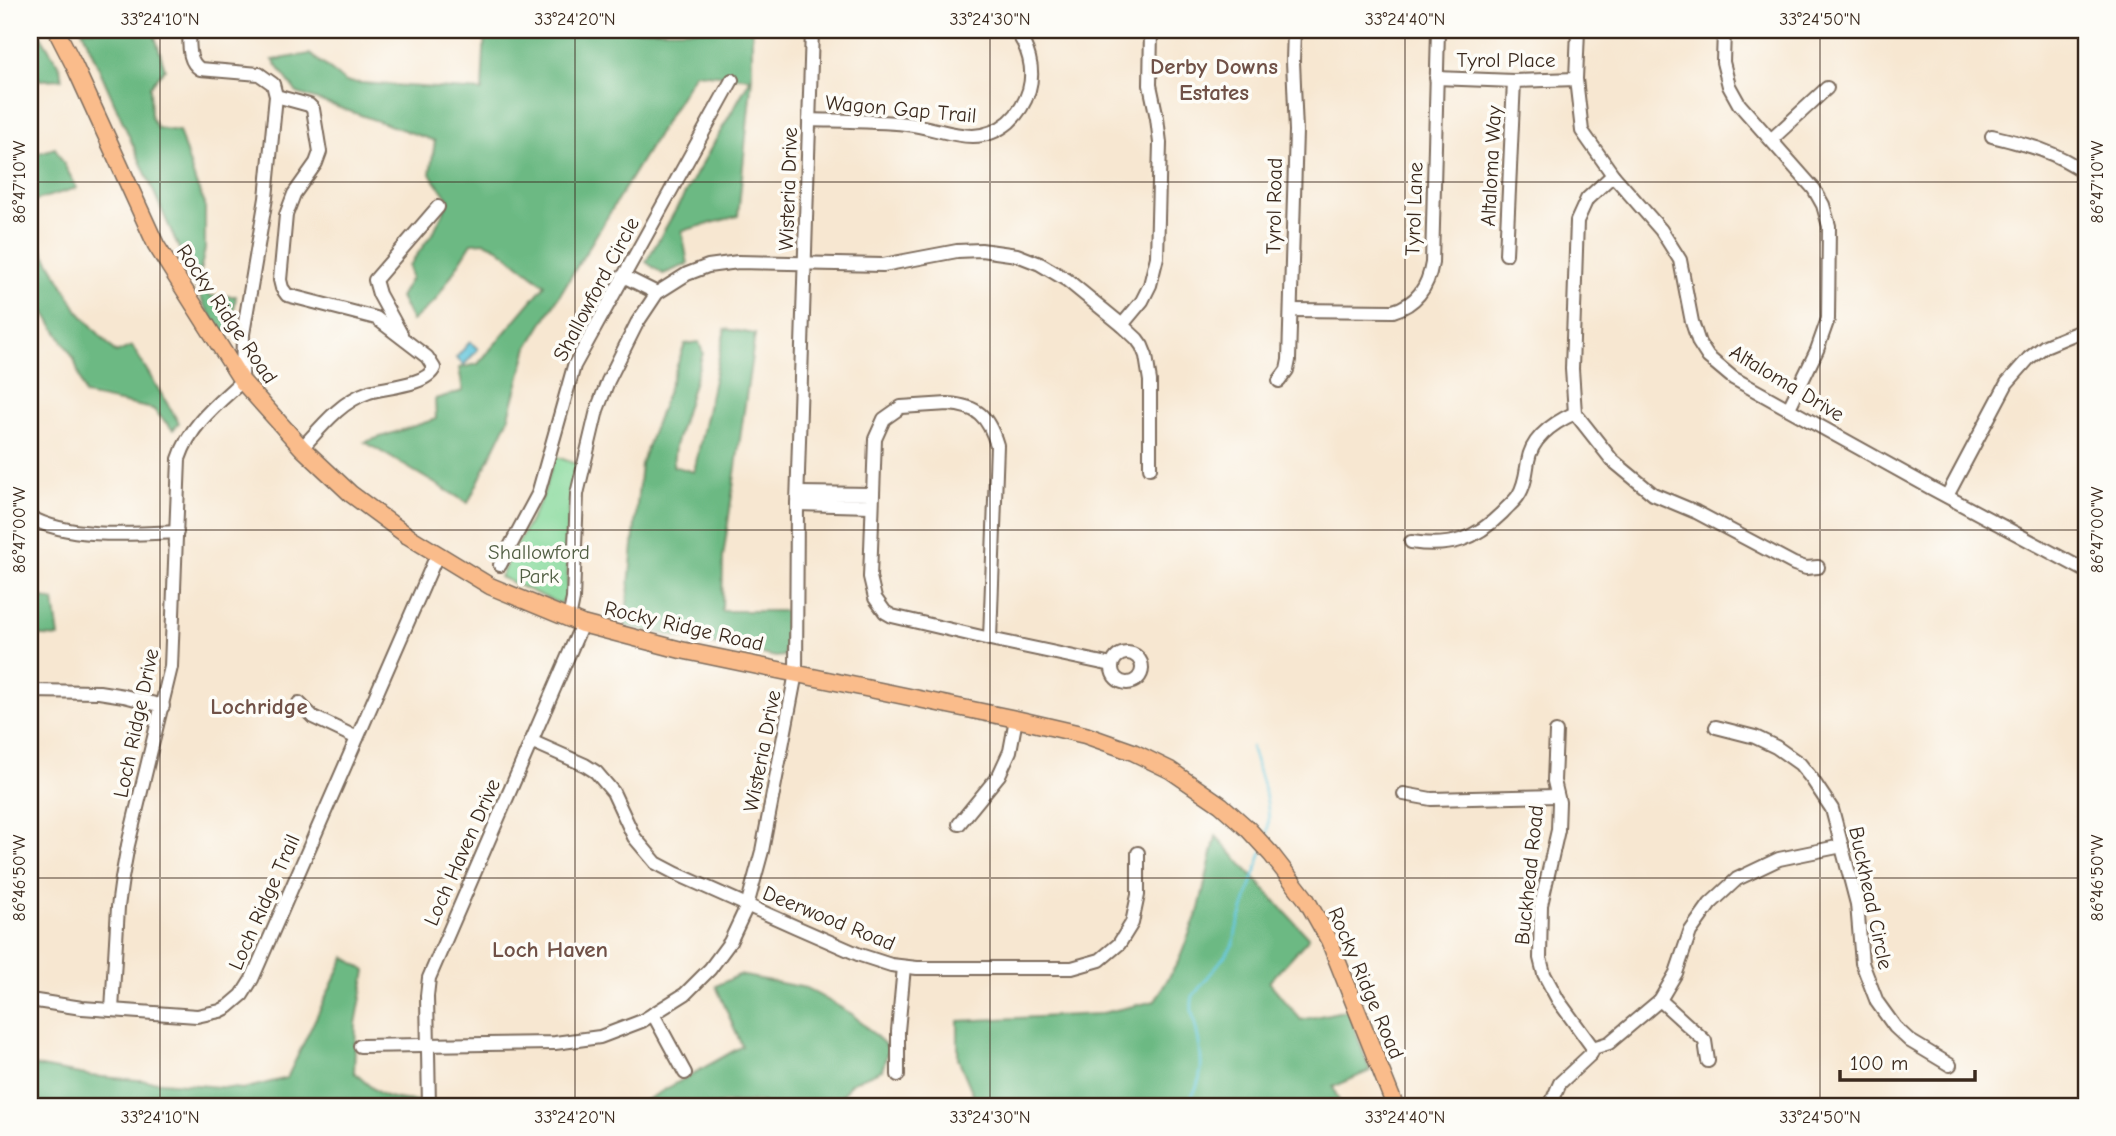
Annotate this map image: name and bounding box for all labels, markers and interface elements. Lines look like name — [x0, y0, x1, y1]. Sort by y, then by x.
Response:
text: 33°24'10"N — [120, 9, 200, 30]
text: 33°24'20"N — [534, 9, 616, 30]
text: 33°24'30"N — [949, 9, 1031, 30]
text: 33°24'40"N — [1365, 9, 1445, 30]
text: 33°24'50"N — [1779, 9, 1861, 30]
street label: Tyrol Place — [1457, 48, 1555, 72]
district label: Derby Downs Estates — [1150, 53, 1278, 106]
street label: Wagon Gap Trail — [824, 90, 978, 128]
street label: Altaloma Way — [1476, 104, 1506, 227]
street label: Wisteria Drive — [774, 127, 802, 251]
text: 86°47'10"W — [9, 140, 30, 223]
text: 86°47'10"W — [2087, 140, 2108, 223]
street label: Tyrol Road — [1261, 158, 1287, 254]
street label: Tyrol Lane — [1400, 162, 1428, 256]
street label: Shallowford Circle — [548, 213, 644, 365]
street label: Rocky Ridge Road — [172, 240, 282, 388]
street label: Altaloma Drive — [1725, 339, 1849, 427]
text: 86°47'00"W — [9, 486, 30, 573]
text: 86°47'00"W — [2087, 486, 2108, 573]
park label: Shallowford Park — [488, 540, 590, 588]
street label: Rocky Ridge Road — [602, 596, 766, 656]
street label: Loch Ridge Drive — [108, 646, 164, 800]
street label: Wisteria Drive — [738, 688, 786, 814]
district label: Lochridge — [210, 693, 308, 720]
street label: Loch Haven Drive — [419, 775, 505, 929]
street label: Buckhead Road — [1510, 804, 1548, 946]
street label: Buckhead Circle — [1844, 824, 1898, 972]
street label: Loch Ridge Trail — [223, 831, 305, 973]
text: 86°46'50"W — [9, 834, 30, 921]
text: 86°46'50"W — [2087, 834, 2108, 921]
street label: Deerwood Road — [759, 881, 899, 955]
street label: Rocky Ridge Road — [1323, 904, 1409, 1062]
district label: Loch Haven — [492, 936, 608, 963]
scale bar — [1840, 1038, 1974, 1082]
text: 100 m — [1850, 1051, 1908, 1075]
text: 33°24'10"N — [120, 1107, 200, 1128]
text: 33°24'20"N — [534, 1107, 616, 1128]
text: 33°24'30"N — [949, 1107, 1031, 1128]
text: 33°24'40"N — [1365, 1107, 1445, 1128]
text: 33°24'50"N — [1779, 1107, 1861, 1128]

